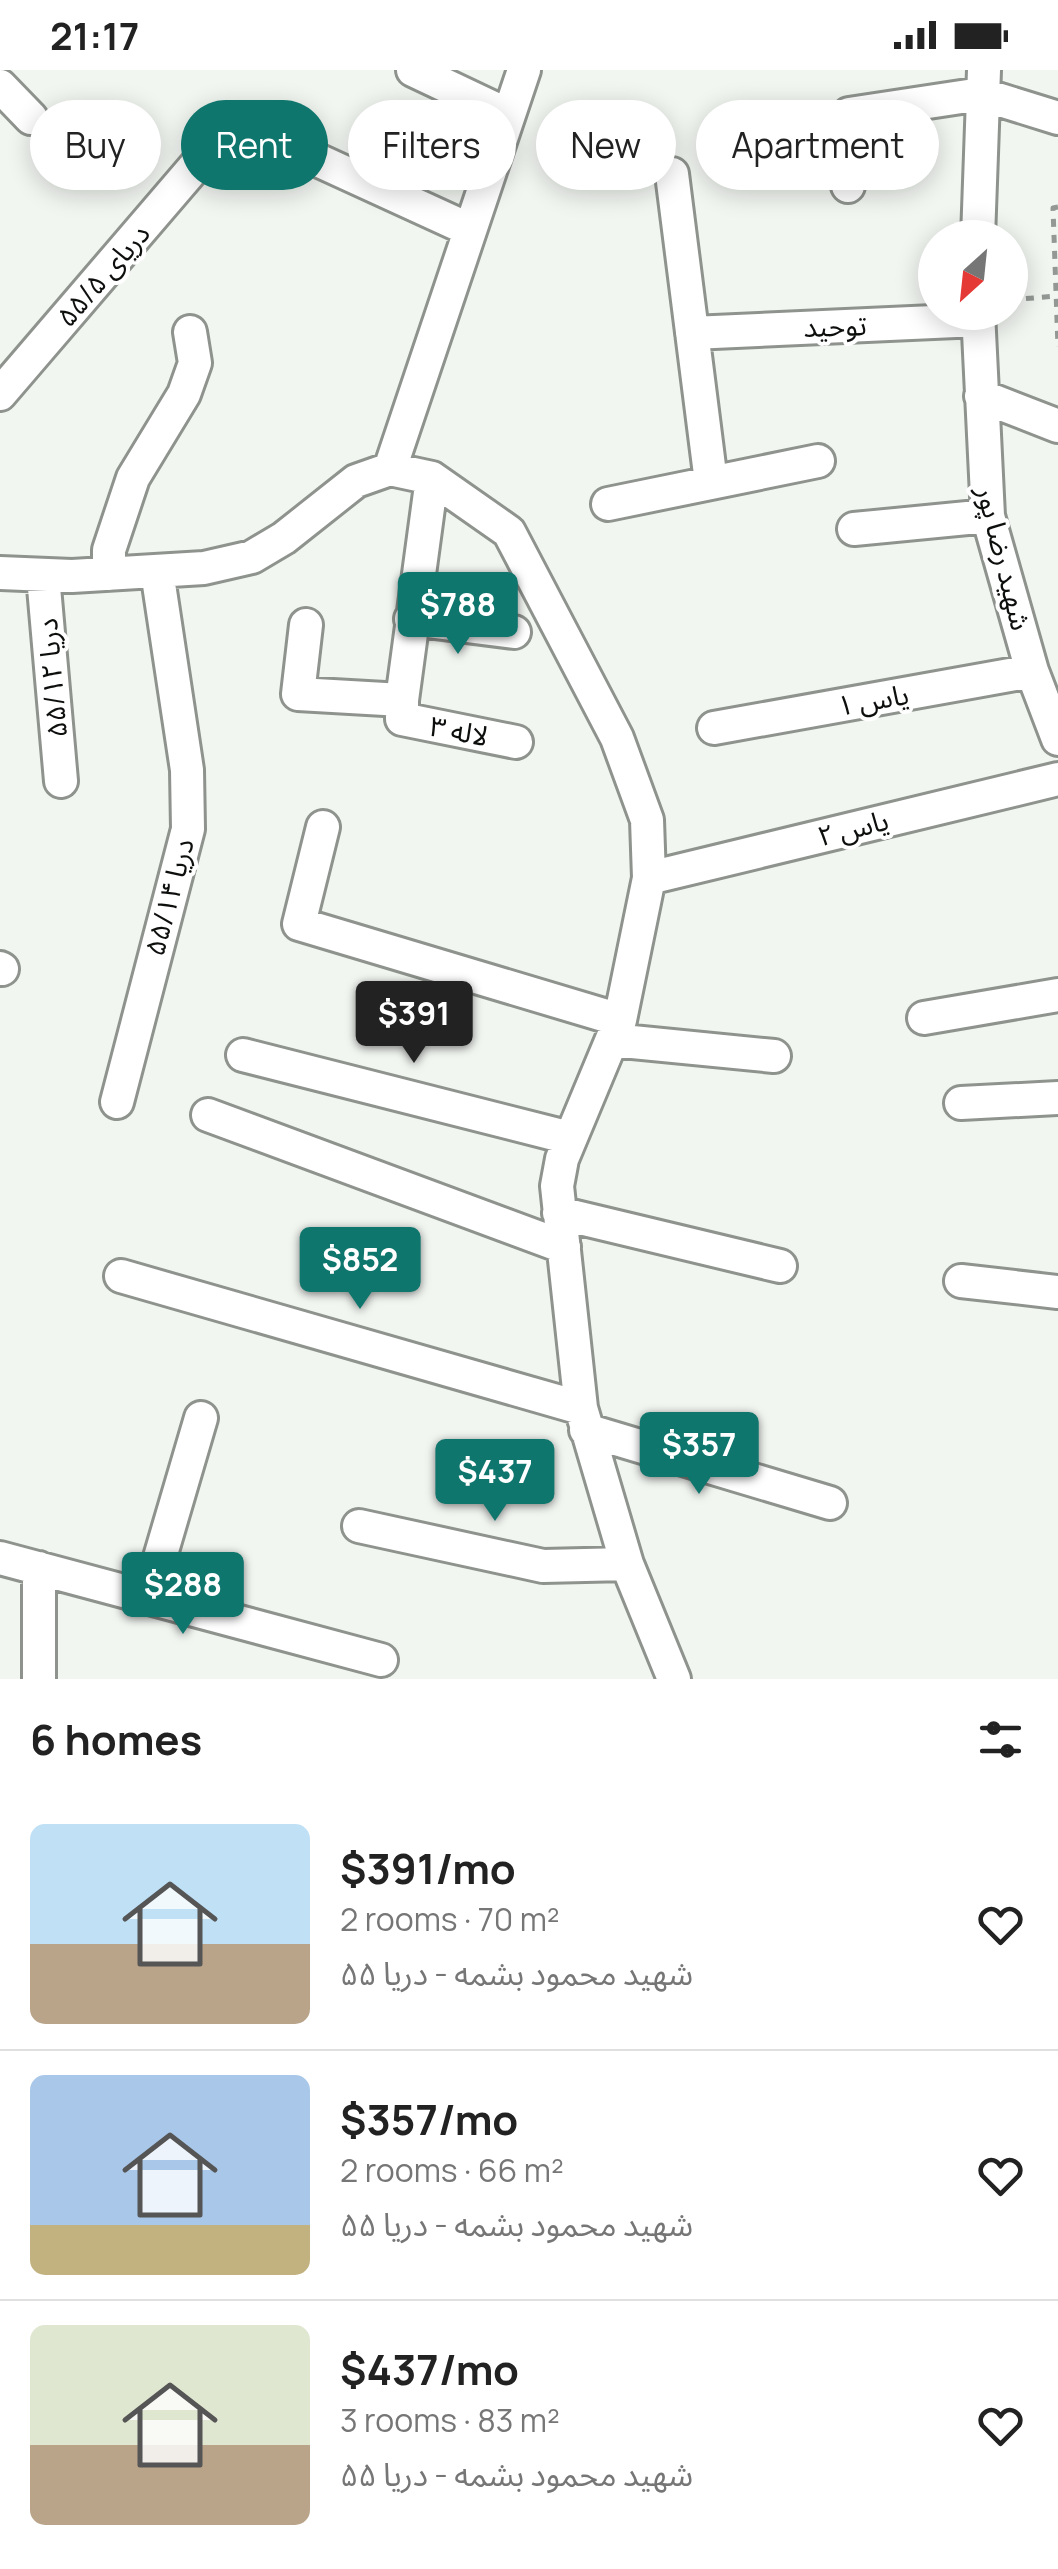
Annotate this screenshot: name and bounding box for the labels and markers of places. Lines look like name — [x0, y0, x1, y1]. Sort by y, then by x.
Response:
pin: $788 — [399, 572, 517, 657]
pin: $391 — [355, 981, 473, 1066]
pin: $852 — [301, 1227, 419, 1312]
pin: $357 — [640, 1412, 758, 1497]
pin: $437 — [436, 1439, 554, 1524]
pin: $288 — [124, 1552, 242, 1637]

